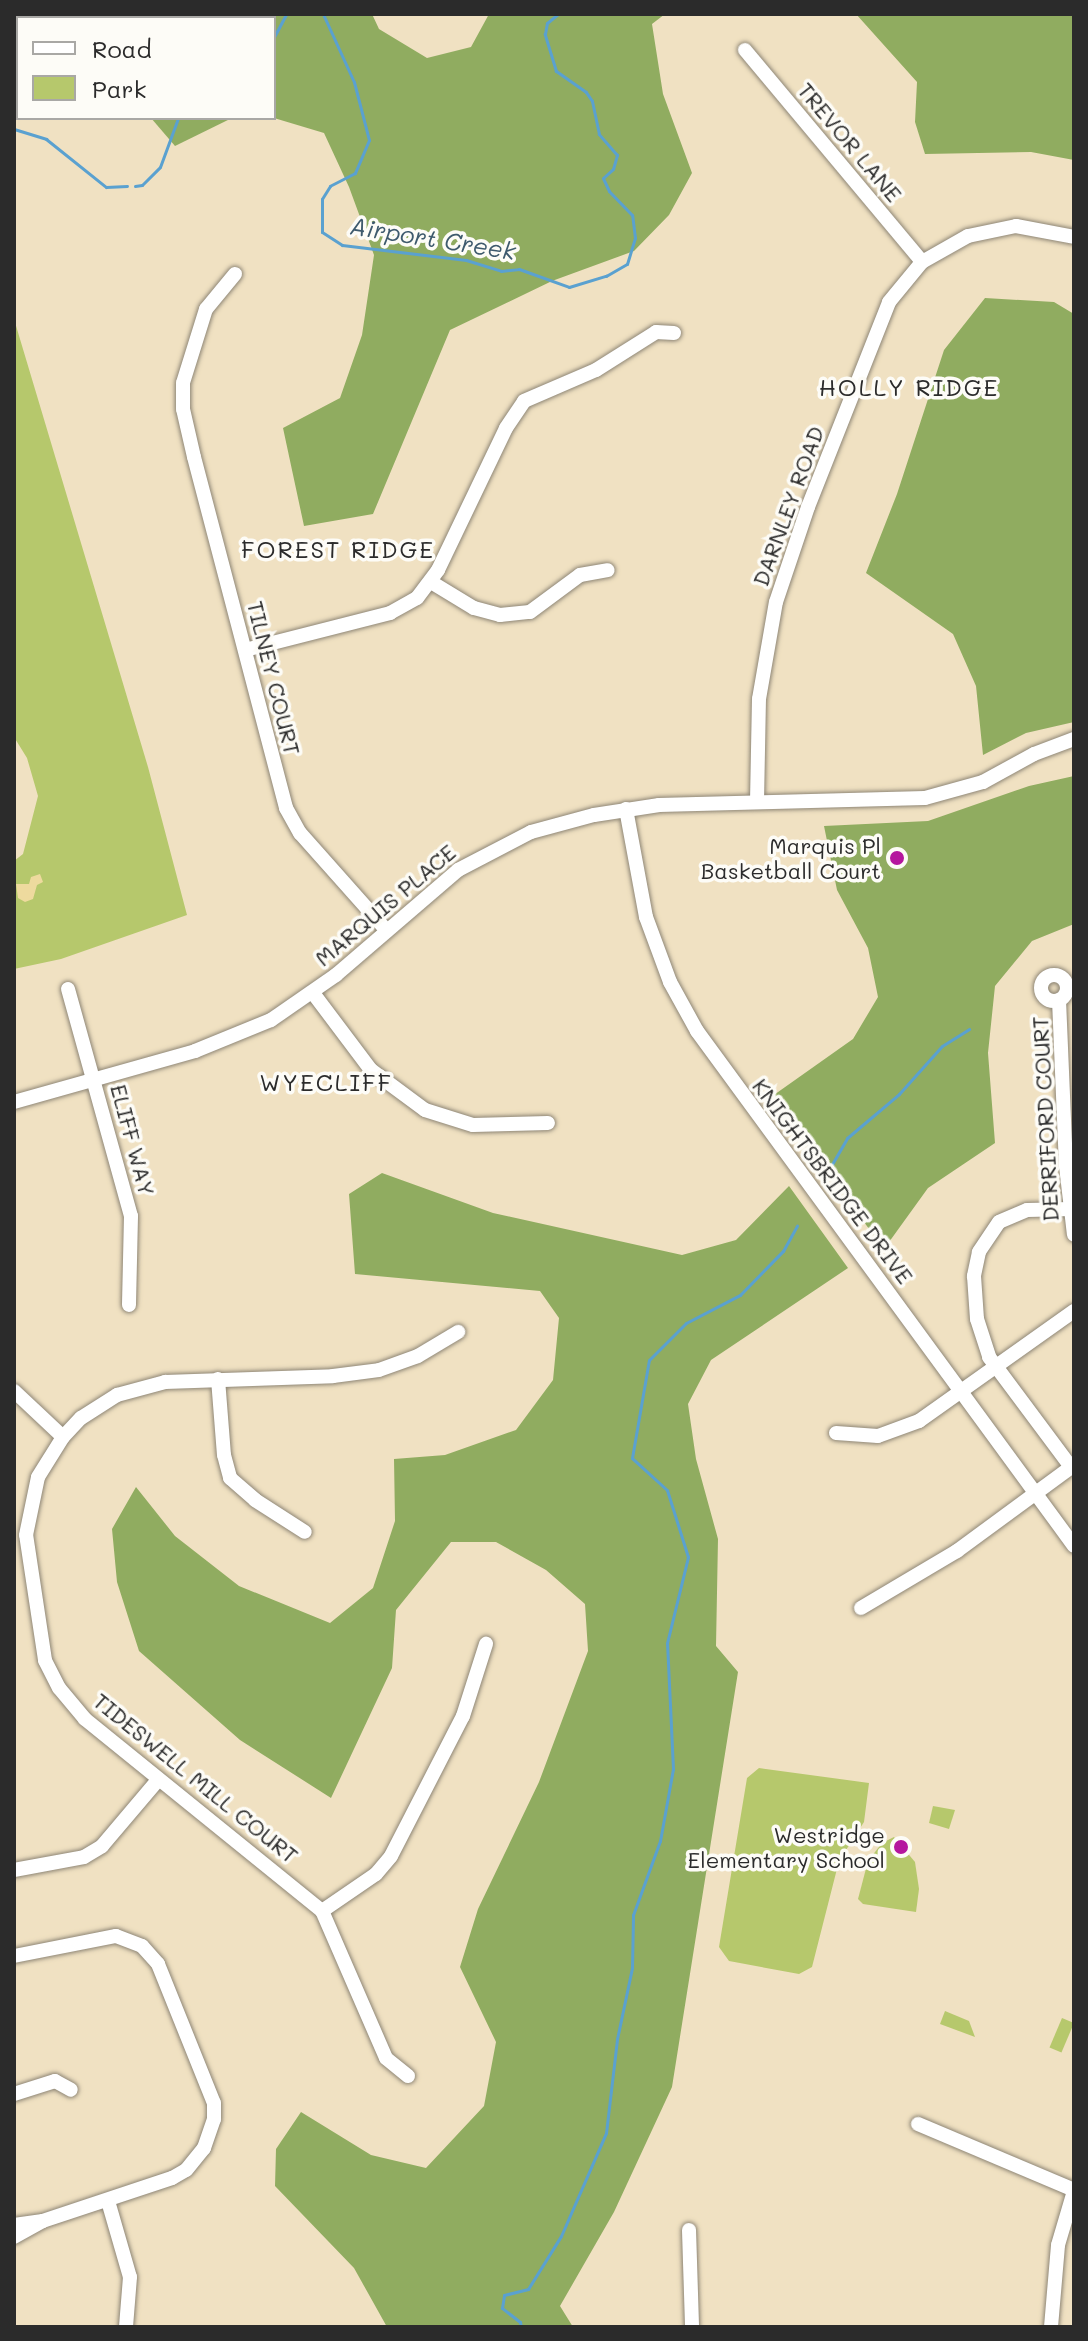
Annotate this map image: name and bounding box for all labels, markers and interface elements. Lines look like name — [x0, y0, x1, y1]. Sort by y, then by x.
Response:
legend — [16, 16, 276, 120]
text: Road — [92, 33, 152, 64]
text: Park — [92, 73, 146, 104]
street label: TREVOR LANE — [793, 77, 907, 207]
water label: Airport Creek — [348, 211, 518, 265]
district label: HOLLY RIDGE — [819, 373, 999, 401]
street label: DARNLEY ROAD — [747, 422, 829, 590]
district label: FOREST RIDGE — [241, 535, 435, 563]
street label: TILNEY COURT — [242, 598, 306, 758]
place label: Marquis Pl Basketball Court — [701, 832, 881, 884]
street label: MARQUIS PLACE — [309, 839, 461, 971]
marker: Marquis Pl Basketball Court — [888, 849, 906, 867]
street label: DERRIFORD COURT — [1026, 1016, 1064, 1222]
district label: WYECLIFF — [259, 1068, 393, 1096]
street label: KNIGHTSBRIDGE DRIVE — [747, 1073, 919, 1289]
street label: ELIFF WAY — [105, 1081, 161, 1199]
street label: TIDESWELL MILL COURT — [88, 1687, 304, 1869]
place label: Westridge Elementary School — [688, 1821, 885, 1872]
marker: Westridge Elementary School — [892, 1838, 910, 1856]

